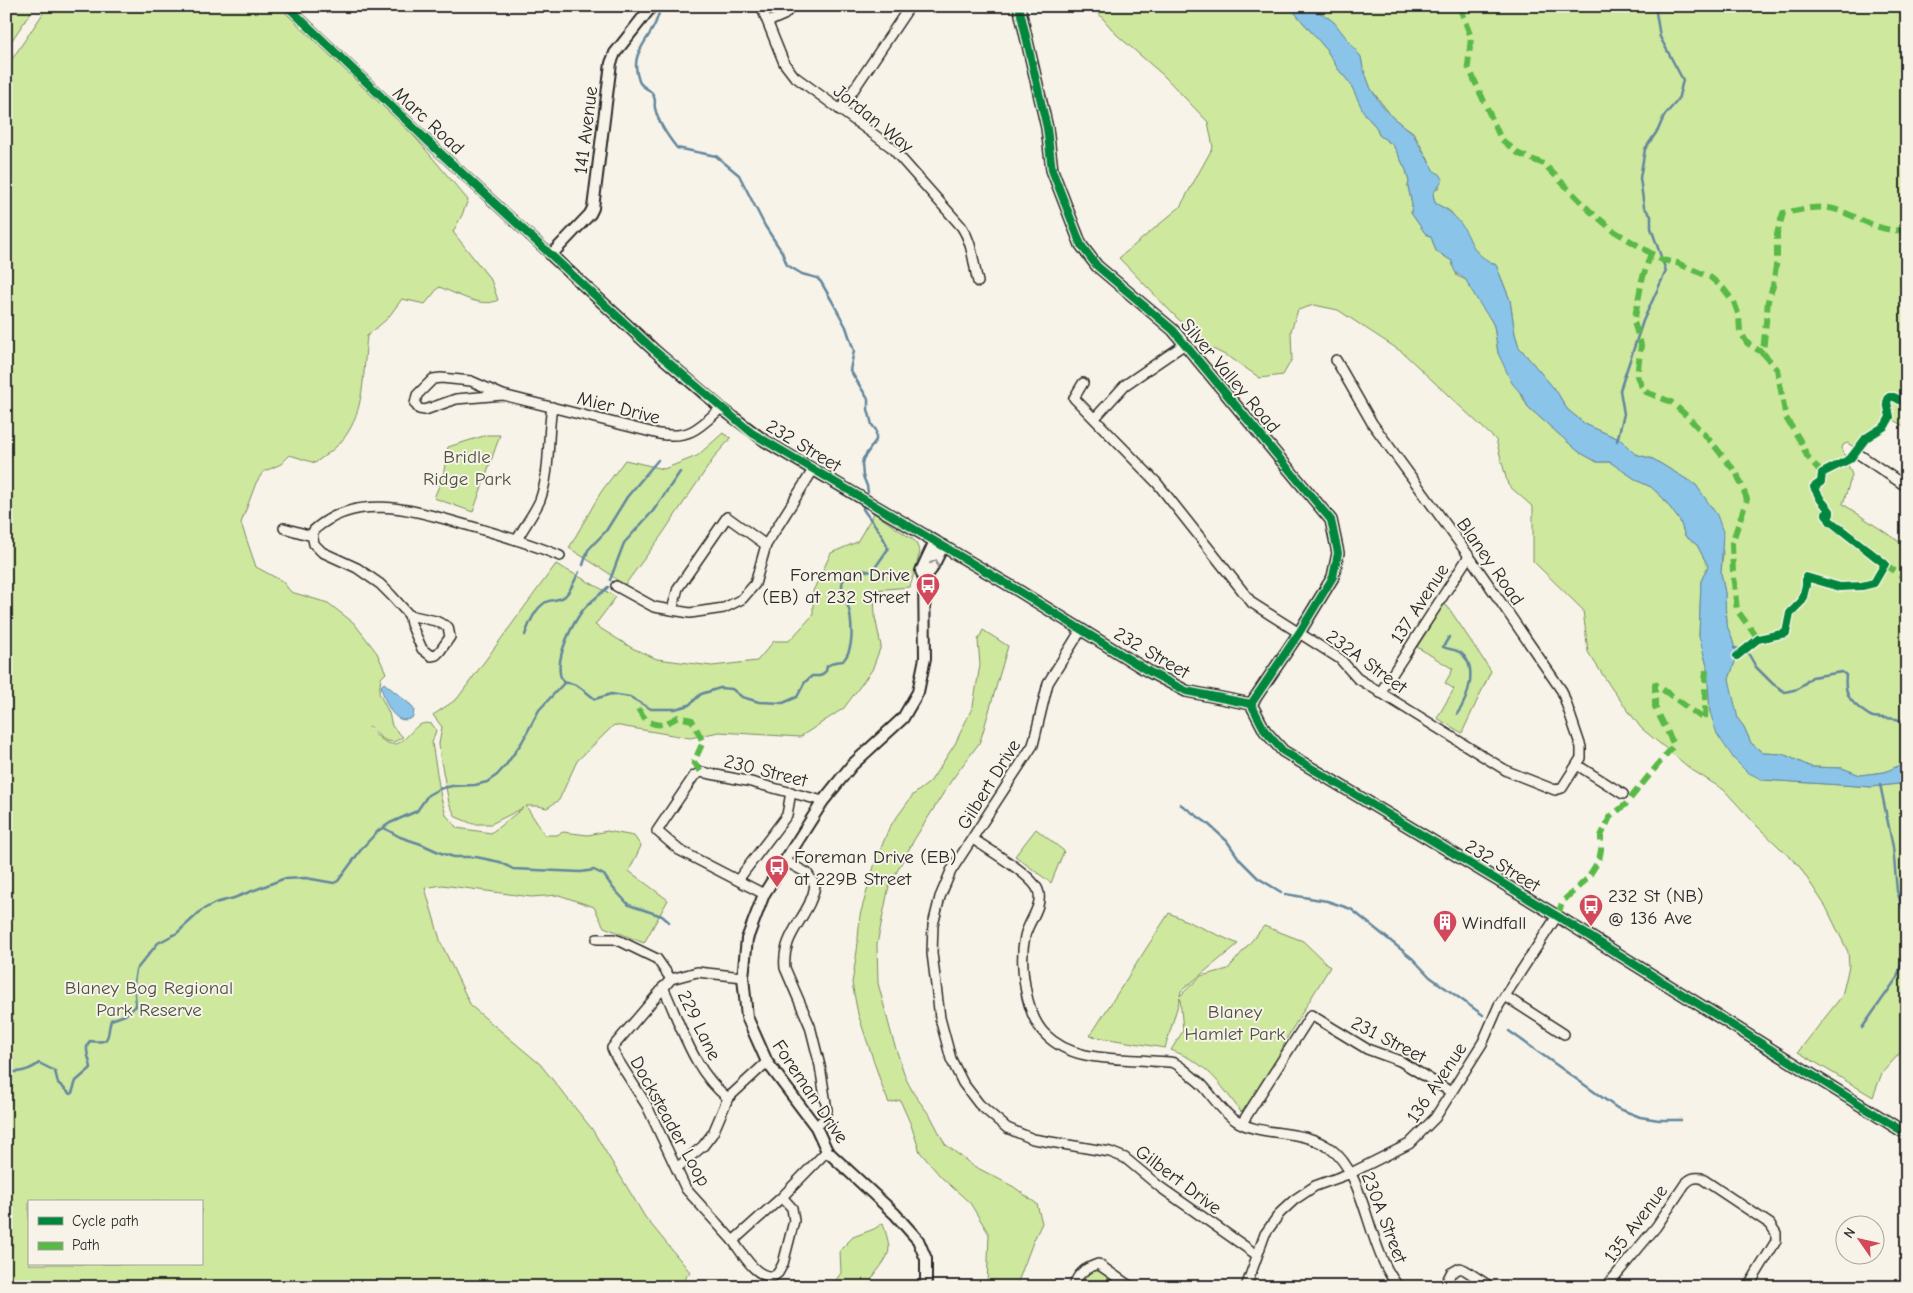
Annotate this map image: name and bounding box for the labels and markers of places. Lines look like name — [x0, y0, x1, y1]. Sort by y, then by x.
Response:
place label: Foreman Drive (EB) at 232 Street — [762, 564, 911, 608]
bus stop icon: Foreman Drive (EB) at 232 Street — [915, 572, 941, 606]
place label: Foreman Drive (EB) at 229B Street — [794, 846, 957, 890]
bus stop icon: Foreman Drive (EB) at 229B Street — [764, 854, 790, 888]
place label: 232 St (NB) @ 136 Ave — [1608, 885, 1704, 929]
bus stop icon: 232 St (NB) @ 136 Ave — [1578, 893, 1604, 927]
building icon: Windfall — [1432, 909, 1458, 943]
place label: Windfall — [1462, 912, 1526, 934]

